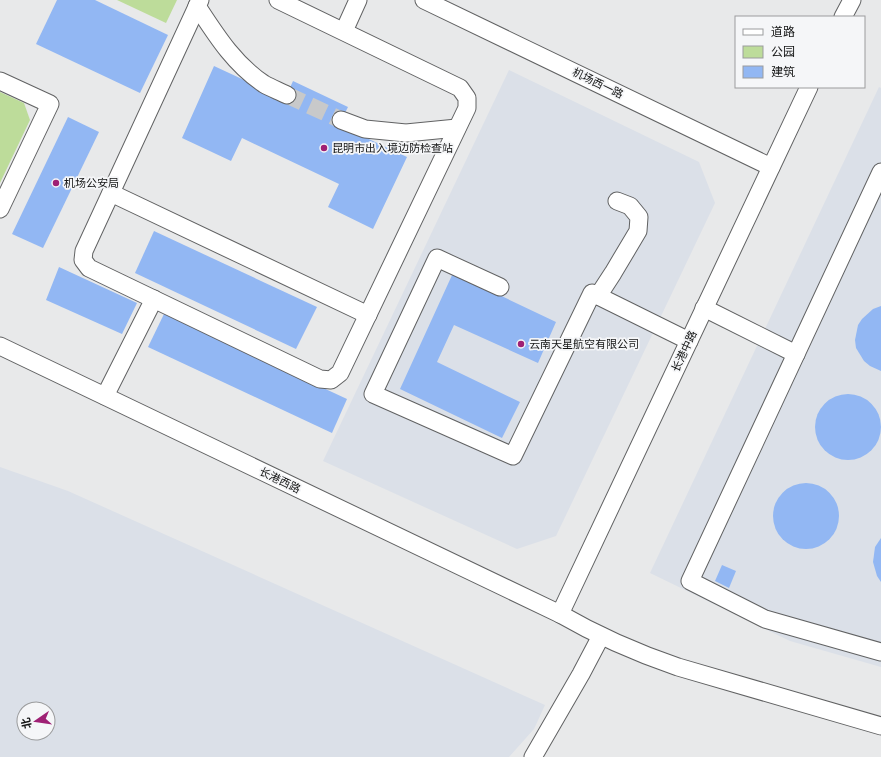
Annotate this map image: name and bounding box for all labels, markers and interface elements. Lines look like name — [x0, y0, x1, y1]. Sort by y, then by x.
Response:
legend — [735, 16, 865, 88]
text: 道路 — [771, 25, 795, 39]
text: 公园 — [771, 45, 795, 59]
text: 建筑 — [771, 65, 795, 79]
street label: 机场西一路 — [570, 66, 625, 101]
place label: 昆明市出入境边防检查站 — [332, 142, 453, 155]
marker: 昆明市出入境边防检查站 — [319, 143, 329, 153]
place label: 机场公安局 — [64, 177, 119, 190]
marker: 机场公安局 — [51, 178, 61, 188]
street label: 长港中路 — [669, 329, 700, 374]
place label: 云南天星航空有限公司 — [529, 338, 639, 351]
marker: 云南天星航空有限公司 — [516, 339, 526, 349]
street label: 长港西路 — [257, 465, 302, 496]
north arrow — [16, 701, 56, 741]
text: 北 — [19, 716, 34, 730]

